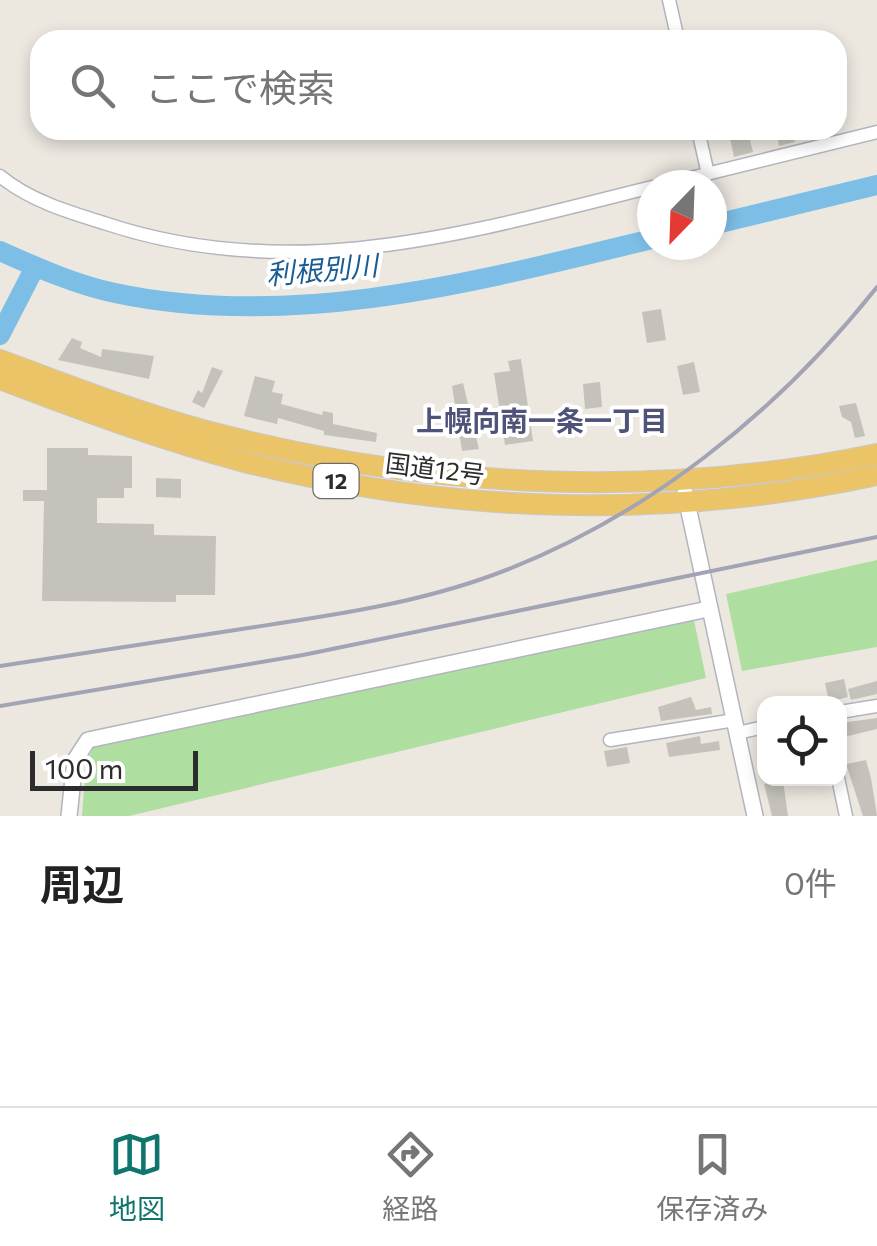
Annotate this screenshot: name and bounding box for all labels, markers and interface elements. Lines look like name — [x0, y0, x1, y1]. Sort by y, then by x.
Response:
search box — [30, 30, 847, 140]
icon: search — [65, 58, 120, 113]
text: ここで検索 — [145, 63, 335, 110]
north arrow — [637, 170, 727, 260]
water label: 利根別川 — [265, 247, 382, 291]
district label: 上幌向南一条一丁目 — [416, 403, 668, 437]
street label: 国道12号 — [384, 447, 486, 489]
road number: 12 — [314, 464, 358, 498]
map controls — [757, 696, 847, 786]
button: locate — [757, 696, 847, 786]
scale bar — [30, 746, 198, 790]
text: 100 m — [45, 751, 123, 785]
text: 周辺 — [40, 857, 124, 909]
text: 0件 — [784, 862, 837, 902]
tab: 地図 — [109, 1127, 165, 1227]
tab: 経路 — [382, 1127, 438, 1227]
tab: 保存済み — [656, 1127, 768, 1227]

